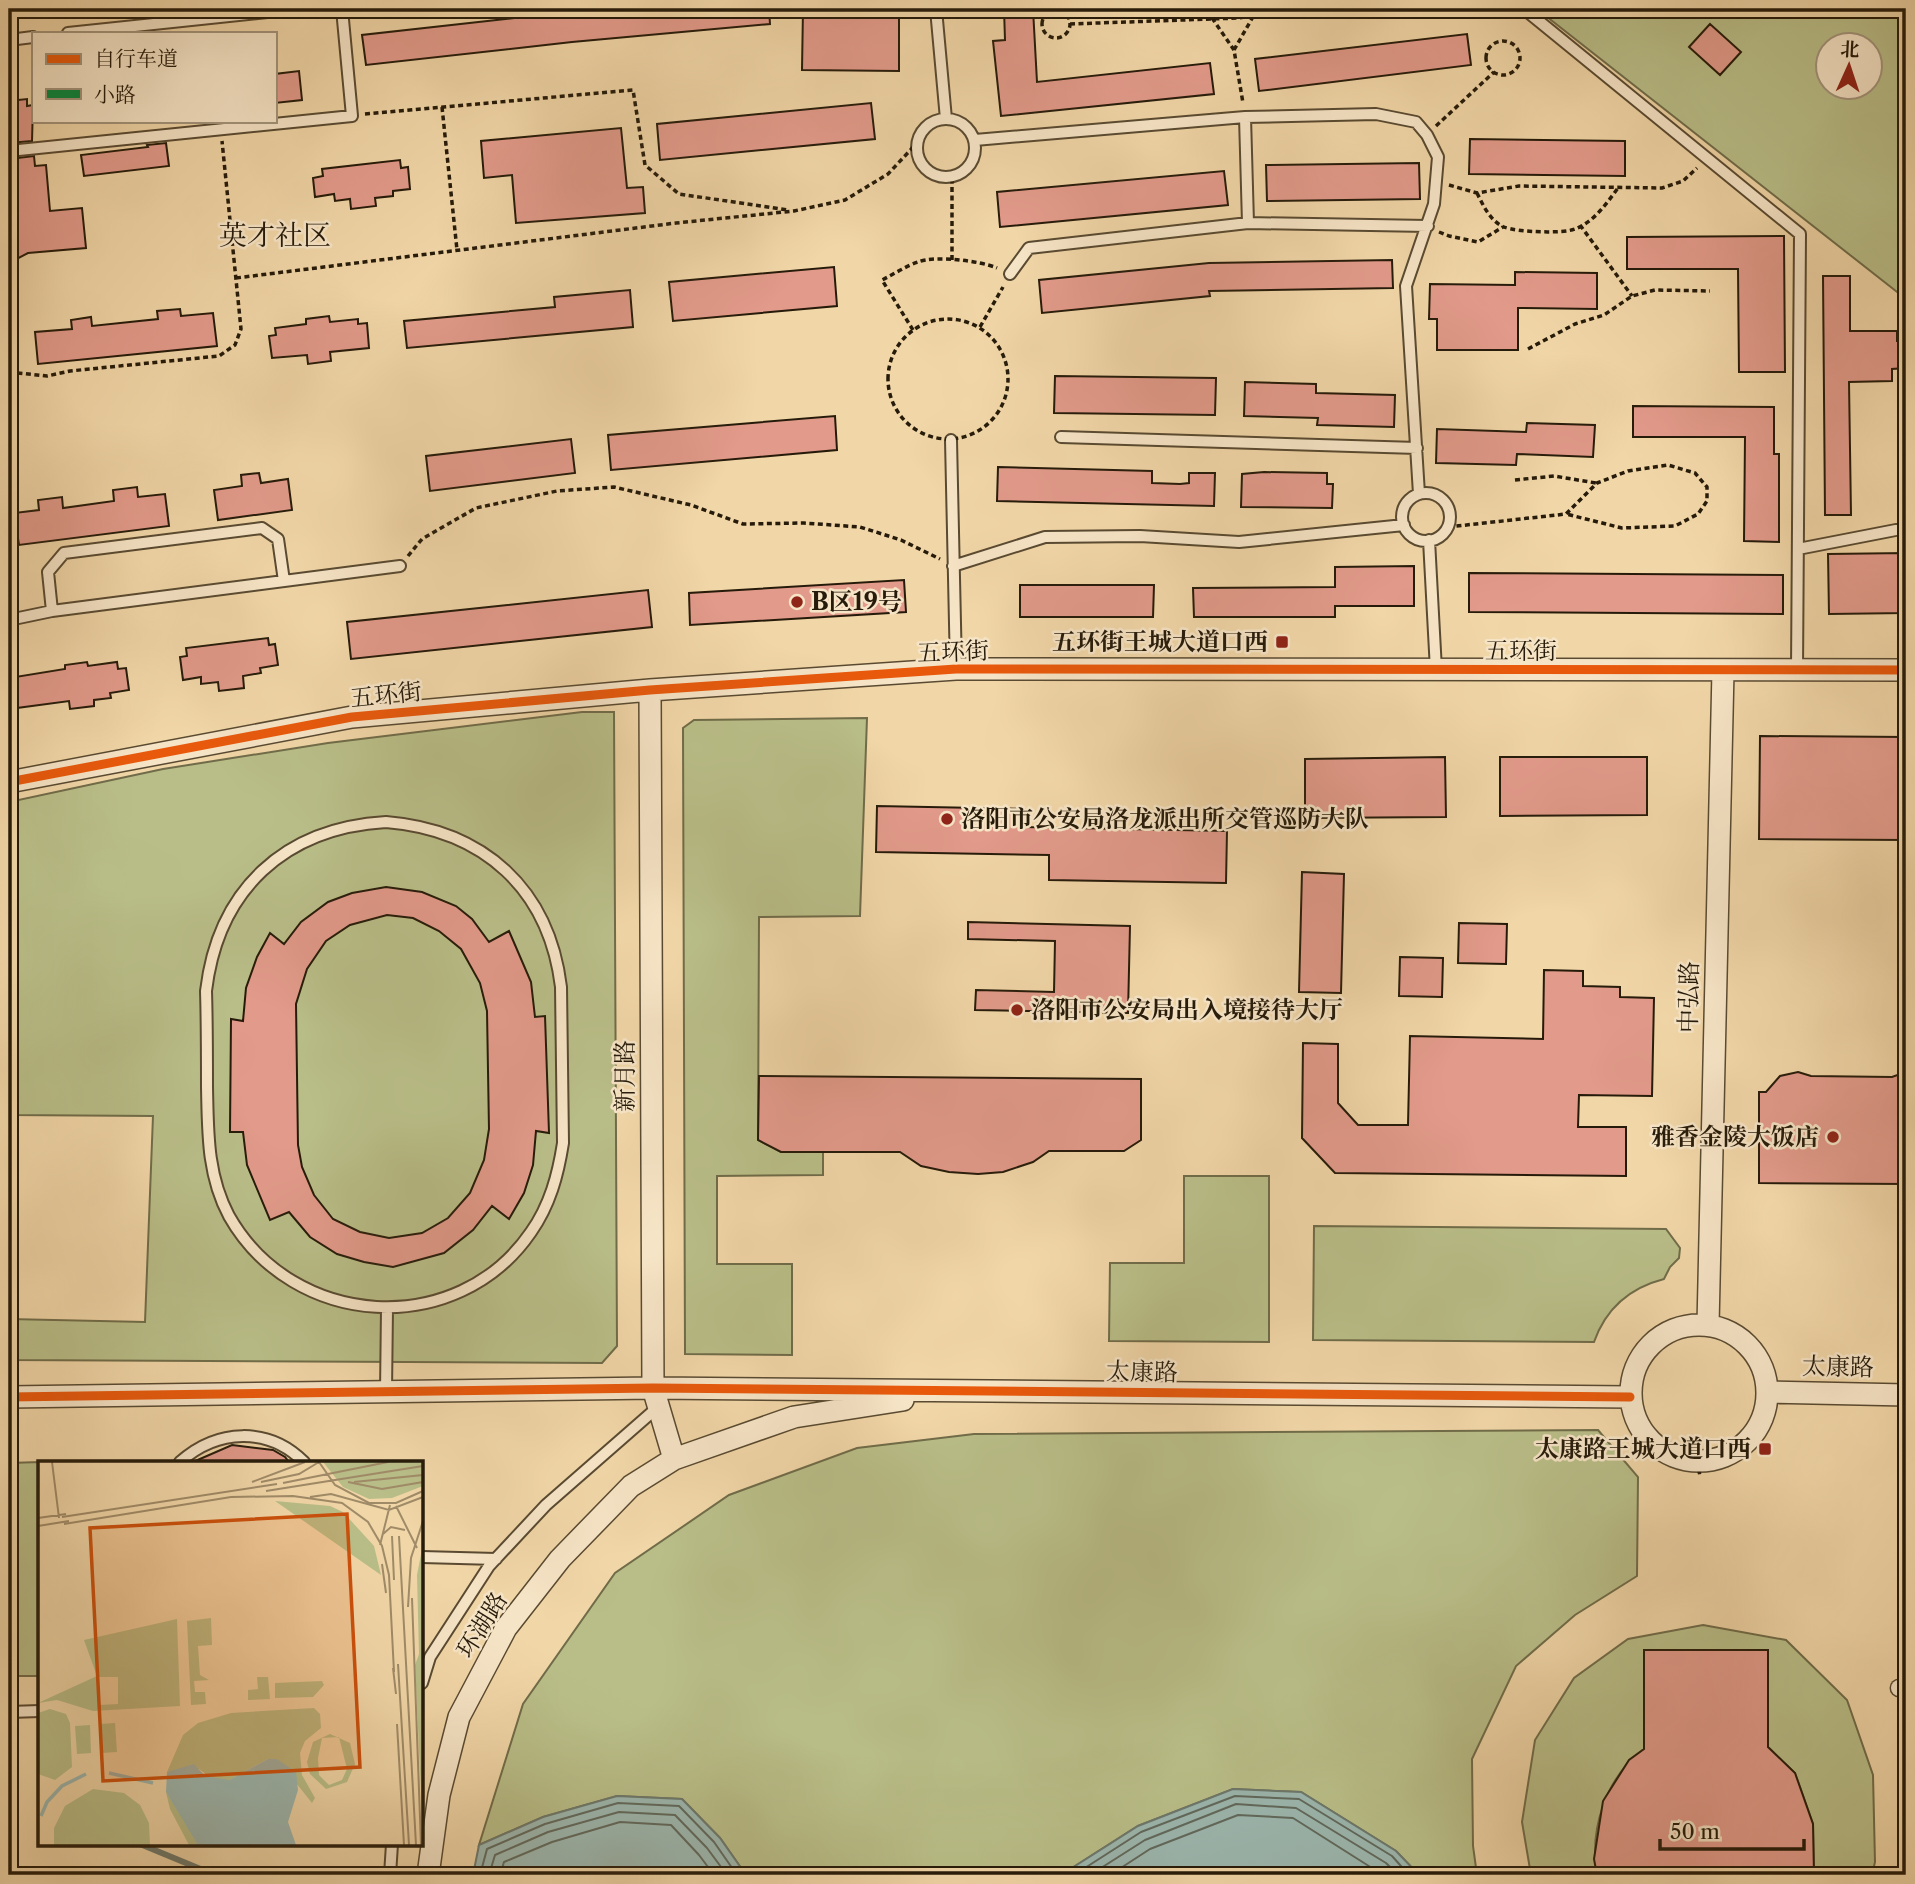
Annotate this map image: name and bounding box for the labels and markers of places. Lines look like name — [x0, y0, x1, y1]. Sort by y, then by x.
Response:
place label: B区19号 — [811, 587, 902, 616]
marker: B区19号 — [789, 594, 805, 610]
place label: 五环街王城大道口西 — [1052, 627, 1268, 656]
marker: 五环街王城大道口西 — [1274, 634, 1290, 650]
place label: 洛阳市公安局洛龙派出所交管巡防大队 — [961, 804, 1369, 833]
marker: 洛阳市公安局洛龙派出所交管巡防大队 — [939, 811, 955, 827]
place label: 洛阳市公安局出入境接待大厅 — [1031, 995, 1343, 1024]
marker: 洛阳市公安局出入境接待大厅 — [1009, 1002, 1025, 1018]
place label: 雅香金陵大饭店 — [1651, 1122, 1819, 1151]
marker: 雅香金陵大饭店 — [1825, 1129, 1841, 1145]
place label: 太康路王城大道口西 — [1535, 1434, 1751, 1463]
marker: 太康路王城大道口西 — [1757, 1441, 1773, 1457]

